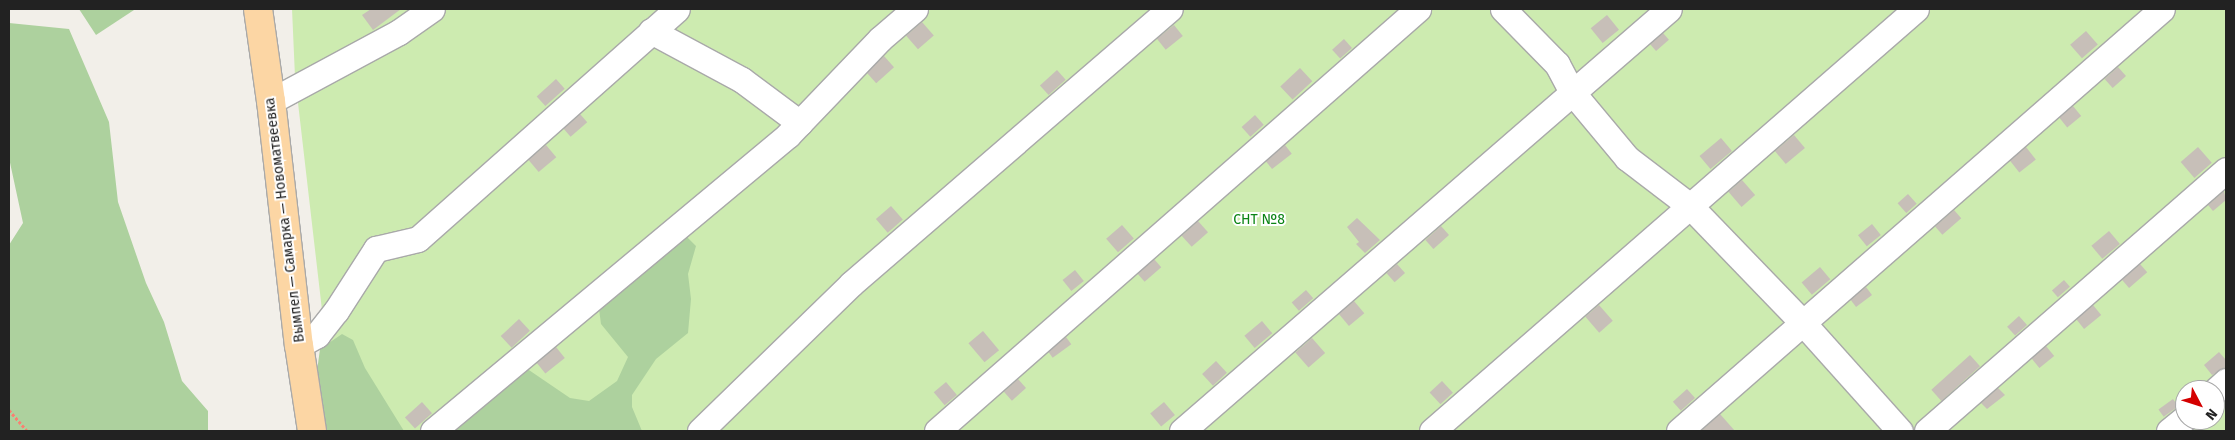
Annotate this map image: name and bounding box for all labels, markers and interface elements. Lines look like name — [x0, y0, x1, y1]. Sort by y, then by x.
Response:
street label: Вымпел — Самарка — Новоматвеевка — [262, 97, 308, 343]
park label: СНТ №8 — [1233, 212, 1285, 228]
north arrow — [2175, 380, 2225, 430]
text: N — [2202, 405, 2221, 423]

